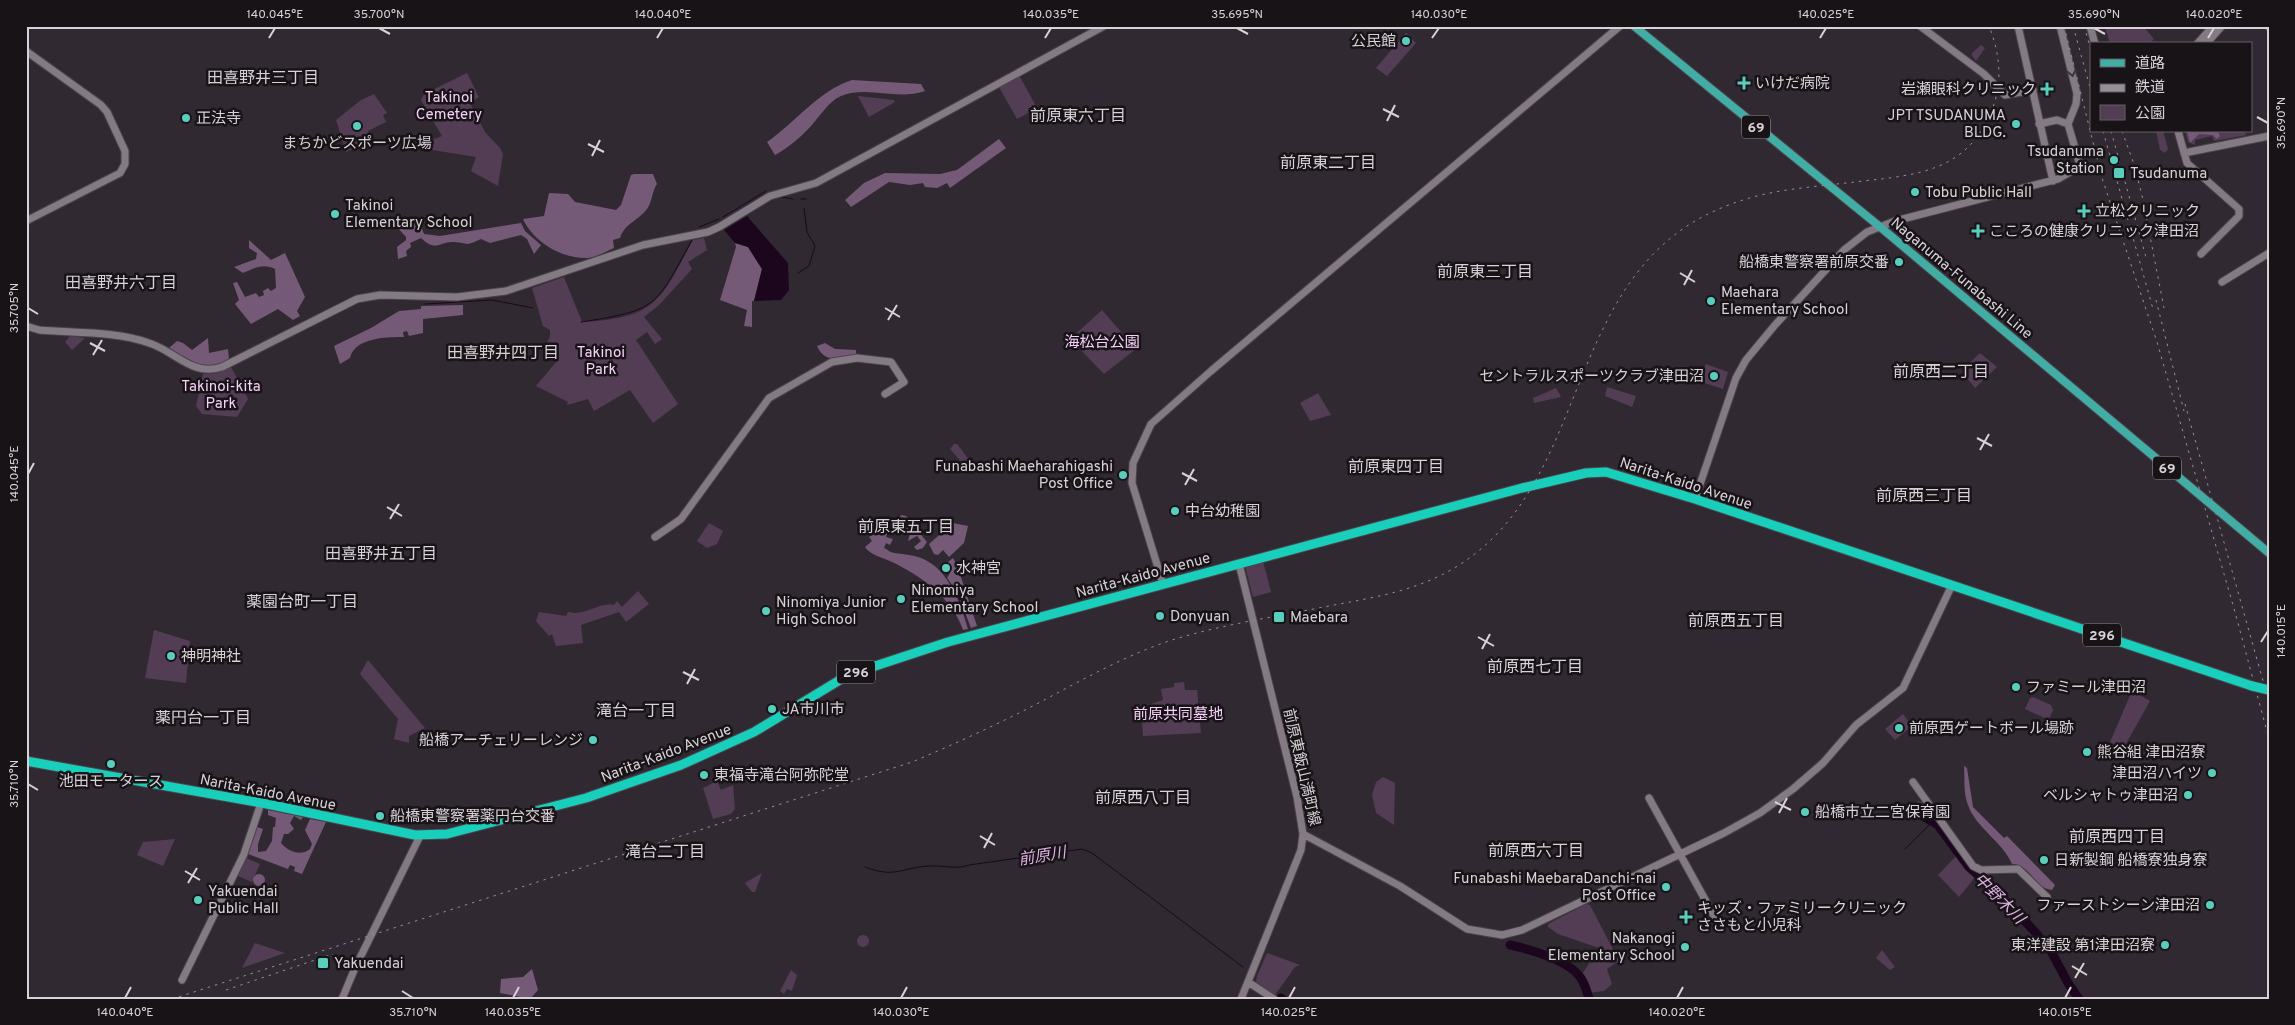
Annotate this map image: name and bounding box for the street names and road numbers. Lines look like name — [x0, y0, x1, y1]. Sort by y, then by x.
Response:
road number: 69 — [1742, 115, 1770, 138]
street label: Naganuma-Funabashi Line — [1886, 214, 2036, 344]
street label: Narita-Kaido Avenue — [1617, 454, 1754, 515]
road number: 69 — [2153, 456, 2181, 479]
street label: Narita-Kaido Avenue — [1074, 549, 1213, 604]
road number: 296 — [2083, 624, 2121, 646]
road number: 296 — [837, 660, 875, 684]
street label: 前原東飯山満町線 — [1278, 707, 1323, 828]
street label: Narita-Kaido Avenue — [599, 721, 735, 788]
street label: Narita-Kaido Avenue — [198, 771, 337, 816]

